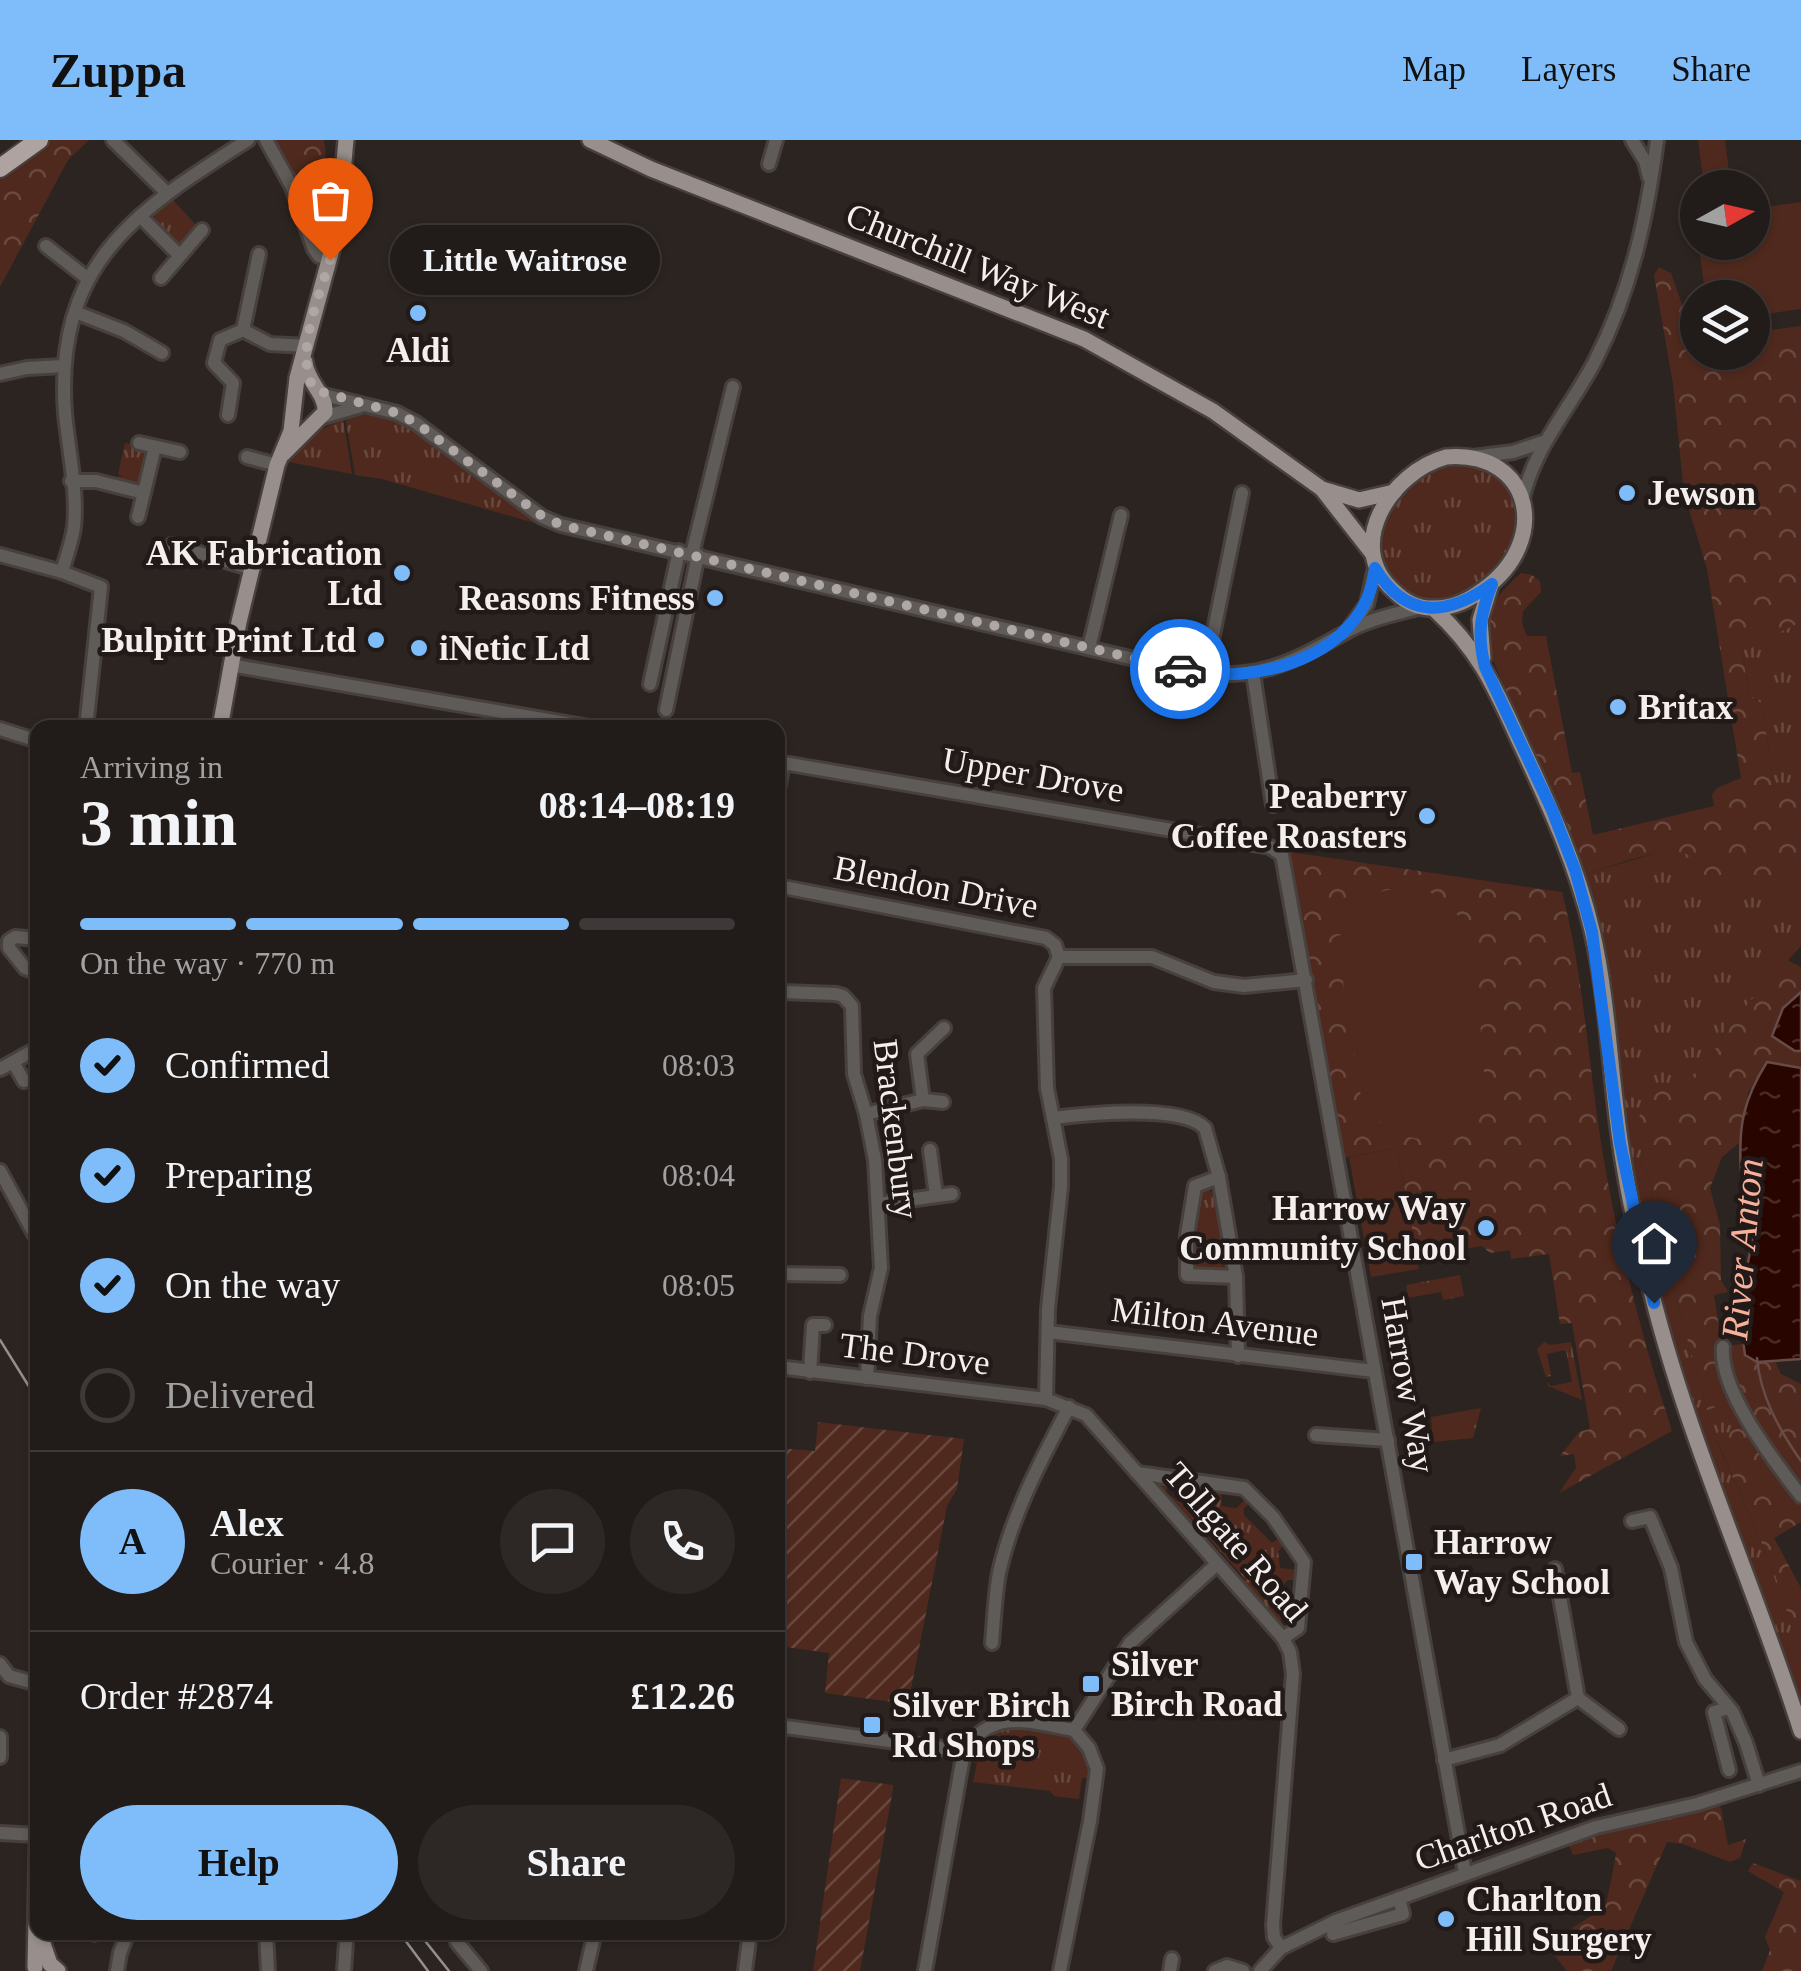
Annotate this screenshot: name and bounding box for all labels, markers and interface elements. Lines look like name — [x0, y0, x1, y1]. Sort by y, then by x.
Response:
text: Zuppa — [50, 44, 186, 97]
text: Map — [1402, 50, 1466, 89]
text: Layers — [1521, 50, 1616, 89]
text: Share — [1671, 50, 1751, 89]
pin — [288, 158, 373, 261]
north arrow — [1680, 170, 1770, 260]
map controls — [1680, 170, 1770, 370]
icon: bag — [303, 173, 358, 228]
street label: Churchill Way West — [841, 195, 1116, 337]
callout: Little Waitrose — [390, 225, 660, 295]
text: Little Waitrose — [423, 242, 627, 278]
button: layers — [1680, 280, 1770, 370]
marker: Aldi — [407, 302, 429, 324]
place label: Aldi — [386, 331, 450, 370]
place label: Jewson — [1647, 474, 1756, 513]
marker: Jewson — [1616, 482, 1638, 504]
place label: AK Fabrication Ltd — [146, 534, 383, 613]
marker: AK Fabrication Ltd — [391, 562, 413, 584]
place label: Reasons Fitness — [459, 579, 695, 618]
marker: Reasons Fitness — [704, 587, 726, 609]
courier — [1130, 619, 1230, 719]
place label: Bulpitt Print Ltd — [101, 621, 357, 660]
marker: Bulpitt Print Ltd — [365, 629, 387, 651]
place label: iNetic Ltd — [439, 629, 590, 668]
marker: iNetic Ltd — [408, 637, 430, 659]
icon: car — [1153, 642, 1208, 697]
place label: Britax — [1638, 688, 1734, 727]
marker: Britax — [1607, 696, 1629, 718]
street label: Upper Drove — [939, 740, 1127, 810]
text: Arriving in — [80, 749, 223, 785]
place label: Peaberry Coffee Roasters — [1171, 777, 1407, 856]
text: 08:14–08:19 — [539, 784, 735, 826]
text: 3 min — [80, 787, 237, 859]
marker: Peaberry Coffee Roasters — [1416, 805, 1438, 827]
street label: Blendon Drive — [831, 848, 1041, 926]
text: On the way · 770 m — [80, 945, 335, 981]
street label: Brackenbury — [866, 1037, 926, 1222]
icon: check — [80, 1038, 135, 1093]
text: Confirmed — [165, 1044, 330, 1086]
text: 08:03 — [662, 1047, 735, 1083]
icon: check — [80, 1148, 135, 1203]
text: Preparing — [165, 1154, 313, 1196]
text: 08:04 — [662, 1157, 735, 1193]
water label: River Anton — [1713, 1157, 1771, 1342]
place label: Harrow Way Community School — [1179, 1189, 1466, 1268]
pin — [1612, 1201, 1697, 1304]
icon: home — [1627, 1216, 1682, 1271]
marker: Harrow Way Community School — [1475, 1217, 1497, 1239]
icon: check — [80, 1258, 135, 1313]
text: On the way — [165, 1264, 340, 1306]
text: 08:05 — [662, 1267, 735, 1303]
street label: Milton Avenue — [1109, 1290, 1321, 1354]
street label: Harrow Way — [1373, 1294, 1443, 1477]
street label: The Drove — [838, 1325, 992, 1383]
text: Delivered — [165, 1374, 315, 1416]
street label: Tollgate Road — [1157, 1455, 1316, 1629]
button: chat — [500, 1489, 605, 1594]
button: phone — [630, 1489, 735, 1594]
text: Alex — [210, 1502, 284, 1544]
text: A — [119, 1520, 146, 1562]
place label: Harrow Way School — [1434, 1523, 1610, 1602]
text: Courier · 4.8 — [210, 1545, 374, 1581]
marker: Harrow Way School — [1403, 1551, 1425, 1573]
place label: Silver Birch Road — [1111, 1645, 1283, 1724]
marker: Silver Birch Road — [1080, 1673, 1102, 1695]
text: Order #2874 — [80, 1675, 273, 1717]
text: £12.26 — [631, 1675, 735, 1717]
place label: Silver Birch Rd Shops — [892, 1686, 1071, 1765]
marker: Silver Birch Rd Shops — [861, 1714, 883, 1736]
street label: Charlton Road — [1410, 1775, 1617, 1879]
button: Help — [80, 1805, 398, 1920]
button: Share — [418, 1805, 735, 1920]
place label: Charlton Hill Surgery — [1466, 1880, 1652, 1959]
marker: Charlton Hill Surgery — [1435, 1908, 1457, 1930]

